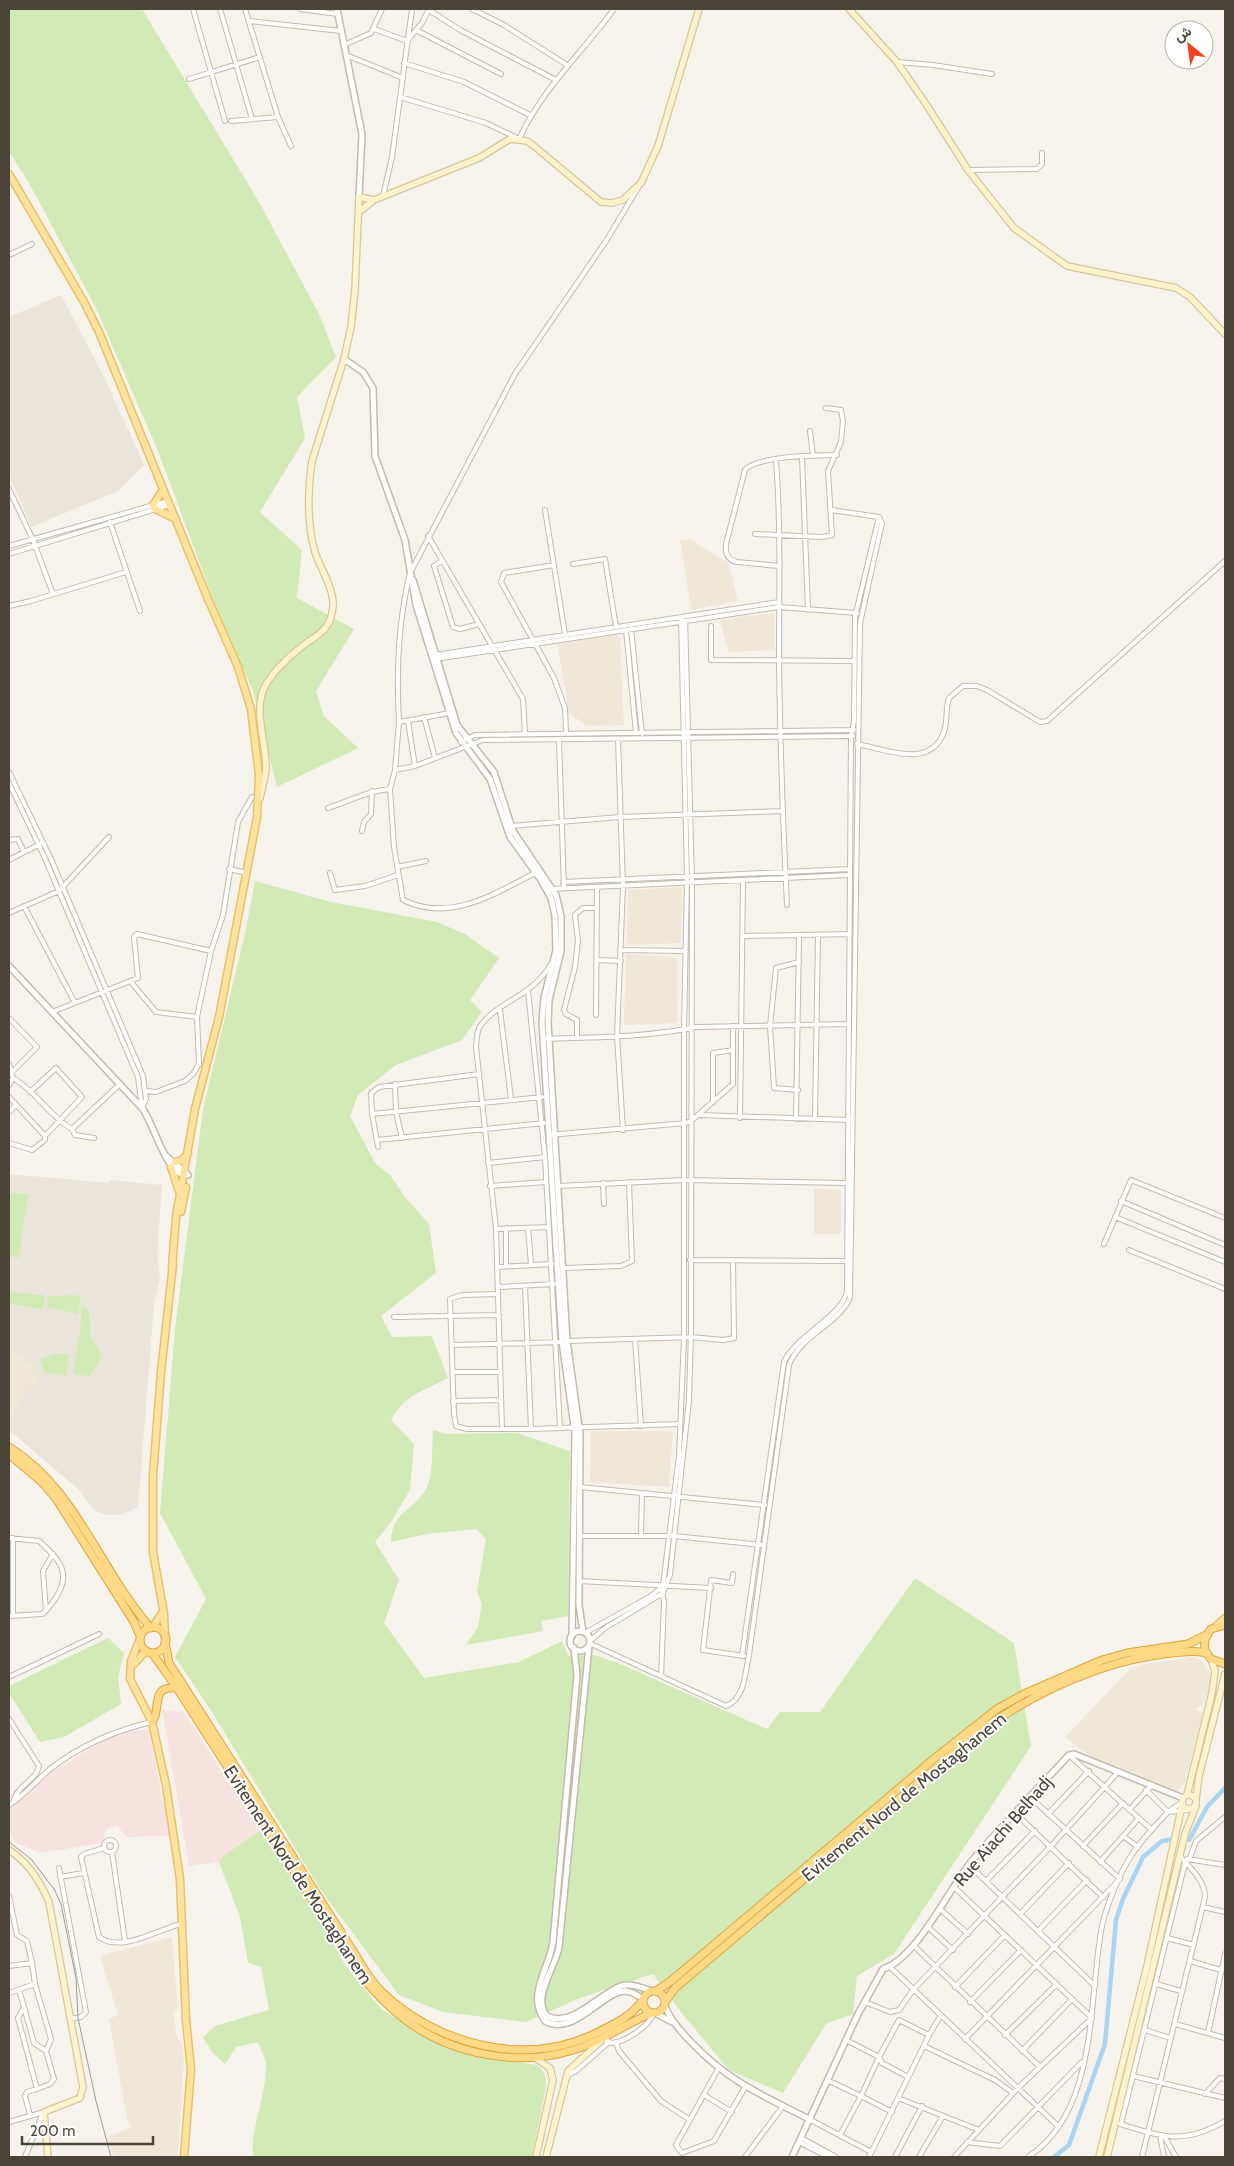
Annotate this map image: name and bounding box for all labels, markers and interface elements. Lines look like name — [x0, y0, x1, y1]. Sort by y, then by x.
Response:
north arrow — [1164, 20, 1214, 70]
text: ش — [1171, 22, 1195, 46]
street label: Evitement Nord de Mostaghanem — [797, 1708, 1011, 1886]
street label: Evitement Nord de Mostaghanem — [219, 1761, 377, 1989]
street label: Rue Aiachi Belhadj — [949, 1771, 1057, 1891]
scale bar — [22, 2114, 154, 2146]
text: 200 m — [30, 2122, 75, 2140]

